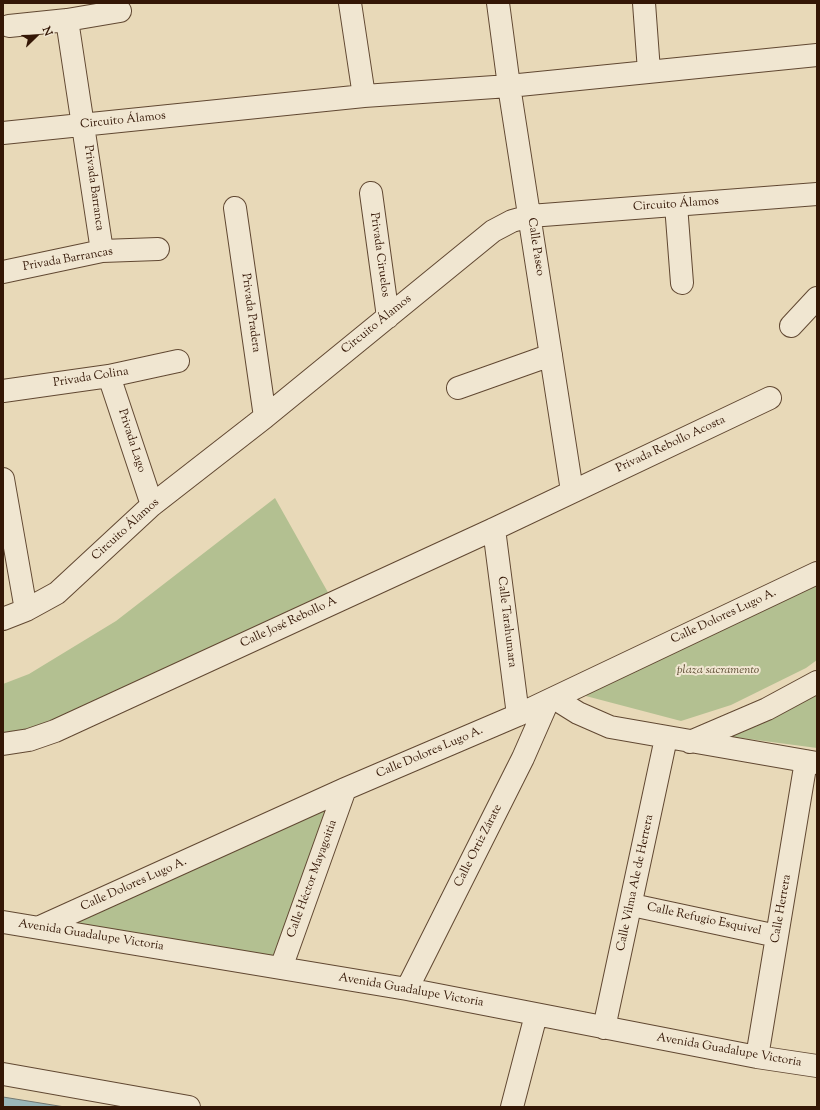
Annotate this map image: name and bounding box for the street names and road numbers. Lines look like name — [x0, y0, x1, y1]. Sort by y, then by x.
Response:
street label: Circuito Álamos — [79, 109, 167, 133]
street label: Privada Barranca — [80, 144, 106, 232]
street label: Circuito Álamos — [633, 195, 719, 215]
street label: Privada Ciruelos — [366, 212, 392, 298]
street label: Calle Paseo — [523, 217, 547, 277]
street label: Privada Barrancas — [22, 245, 114, 275]
street label: Privada Pradera — [237, 273, 263, 353]
street label: Circuito Álamos — [339, 292, 415, 358]
street label: Privada Colina — [52, 365, 130, 391]
street label: Privada Lago — [114, 407, 148, 475]
street label: Privada Rebollo Acosta — [614, 413, 728, 477]
street label: Circuito Álamos — [89, 496, 163, 564]
street label: Calle Tarahumara — [493, 576, 519, 668]
street label: Calle Dolores Lugo A. — [669, 586, 779, 648]
street label: Calle José Rebollo A — [238, 594, 340, 652]
street label: Calle Dolores Lugo A. — [374, 724, 486, 782]
street label: Calle Ortiz Zárate — [452, 802, 506, 890]
street label: Calle Vilma Ale de Herrera — [614, 813, 658, 953]
street label: Calle Héctor Mayagoitia — [285, 818, 341, 940]
street label: Calle Dolores Lugo A. — [79, 855, 189, 915]
street label: Calle Herrera — [769, 874, 795, 944]
street label: Calle Refugio Esquivel — [645, 901, 763, 939]
street label: Avenida Guadalupe Victoria — [17, 917, 165, 955]
street label: Avenida Guadalupe Victoria — [337, 971, 485, 1011]
street label: Avenida Guadalupe Victoria — [655, 1031, 803, 1071]

